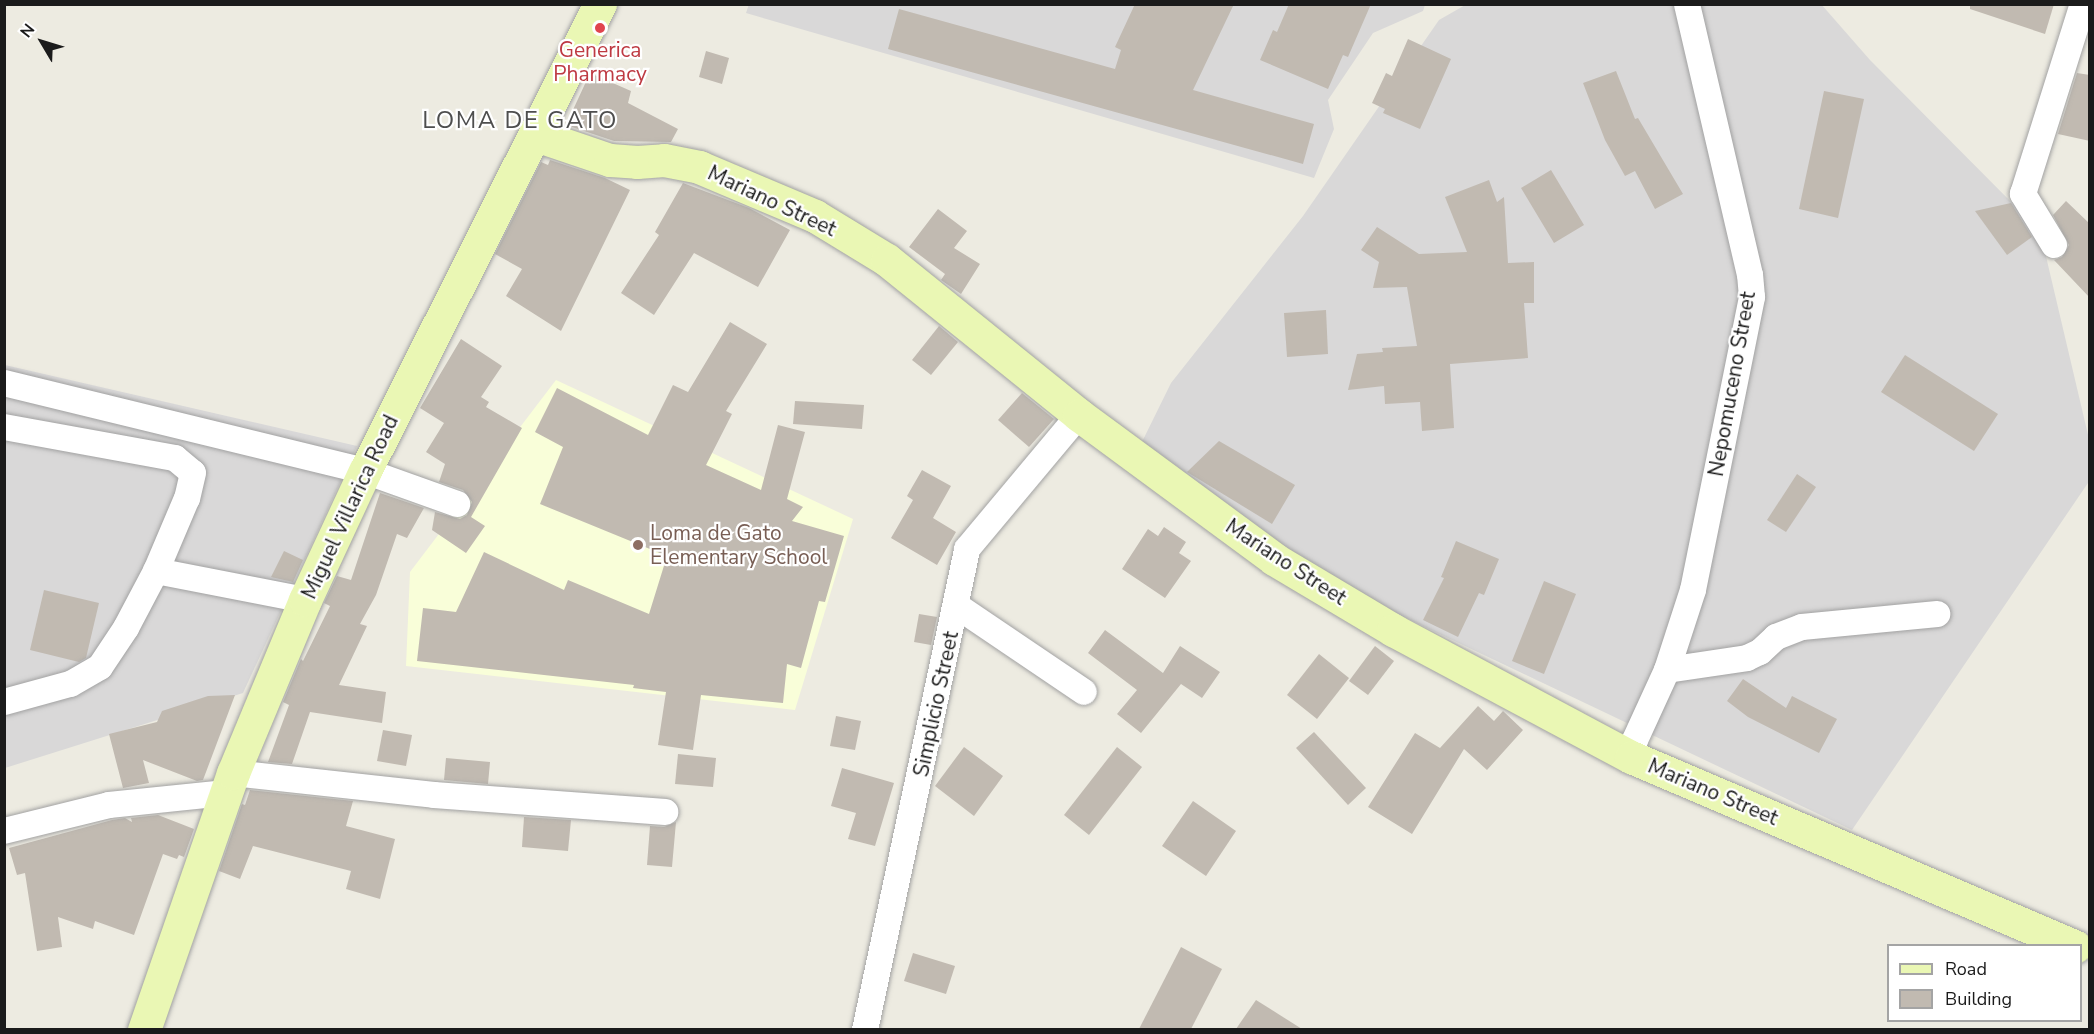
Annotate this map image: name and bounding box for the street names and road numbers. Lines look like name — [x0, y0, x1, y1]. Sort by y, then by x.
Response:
street label: Mariano Street — [704, 160, 840, 242]
street label: Nepomuceno Street — [1703, 290, 1761, 478]
street label: Miguel Villarica Road — [296, 411, 404, 603]
street label: Mariano Street — [1221, 514, 1351, 610]
street label: Simplicio Street — [908, 629, 964, 779]
street label: Mariano Street — [1644, 753, 1782, 831]

